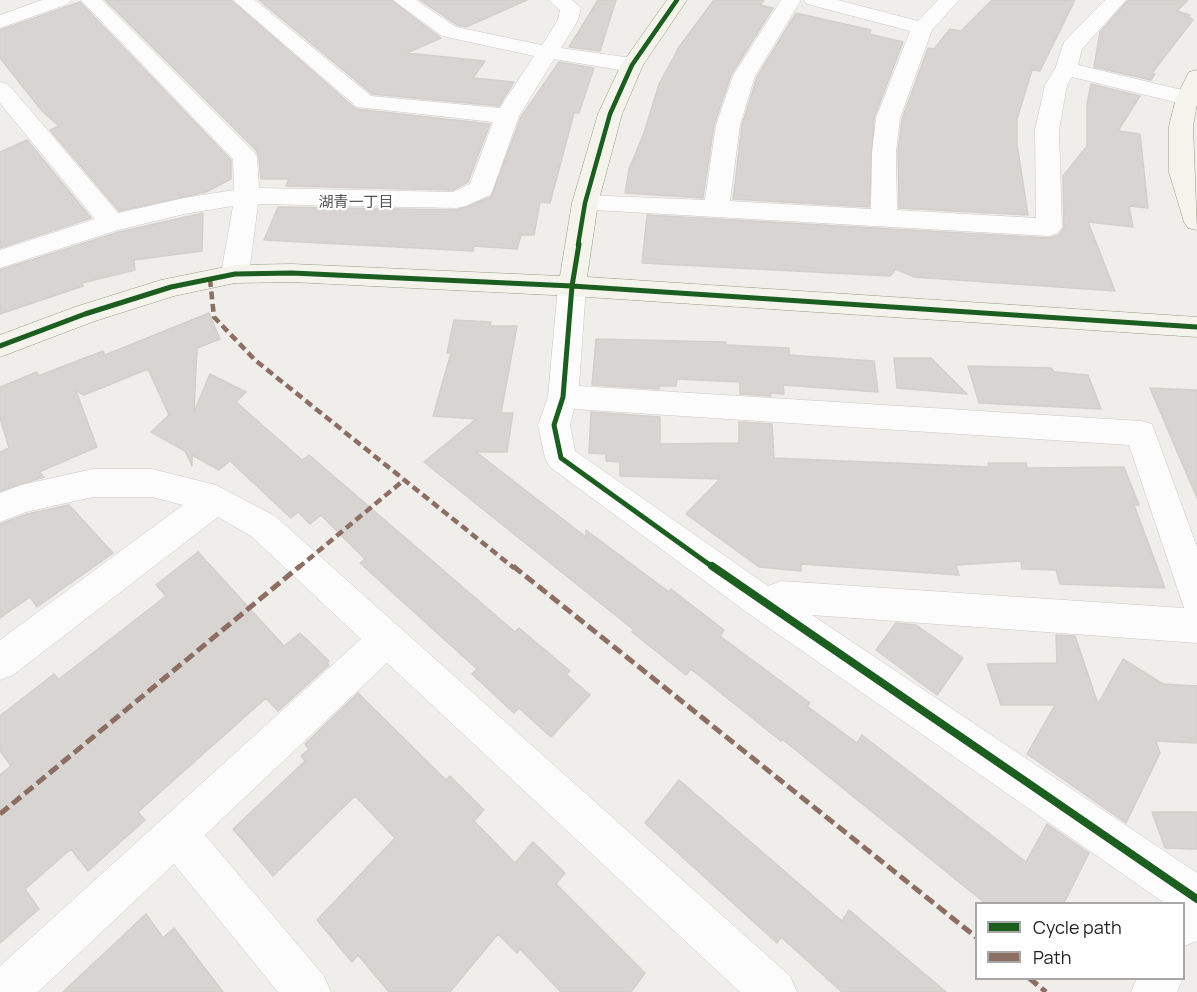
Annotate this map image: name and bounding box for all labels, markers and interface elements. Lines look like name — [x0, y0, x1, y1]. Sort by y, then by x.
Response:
district label: 湖青一丁目 — [319, 194, 393, 212]
legend — [975, 902, 1185, 980]
text: Cycle path — [1033, 915, 1122, 939]
text: Path — [1033, 945, 1071, 969]

